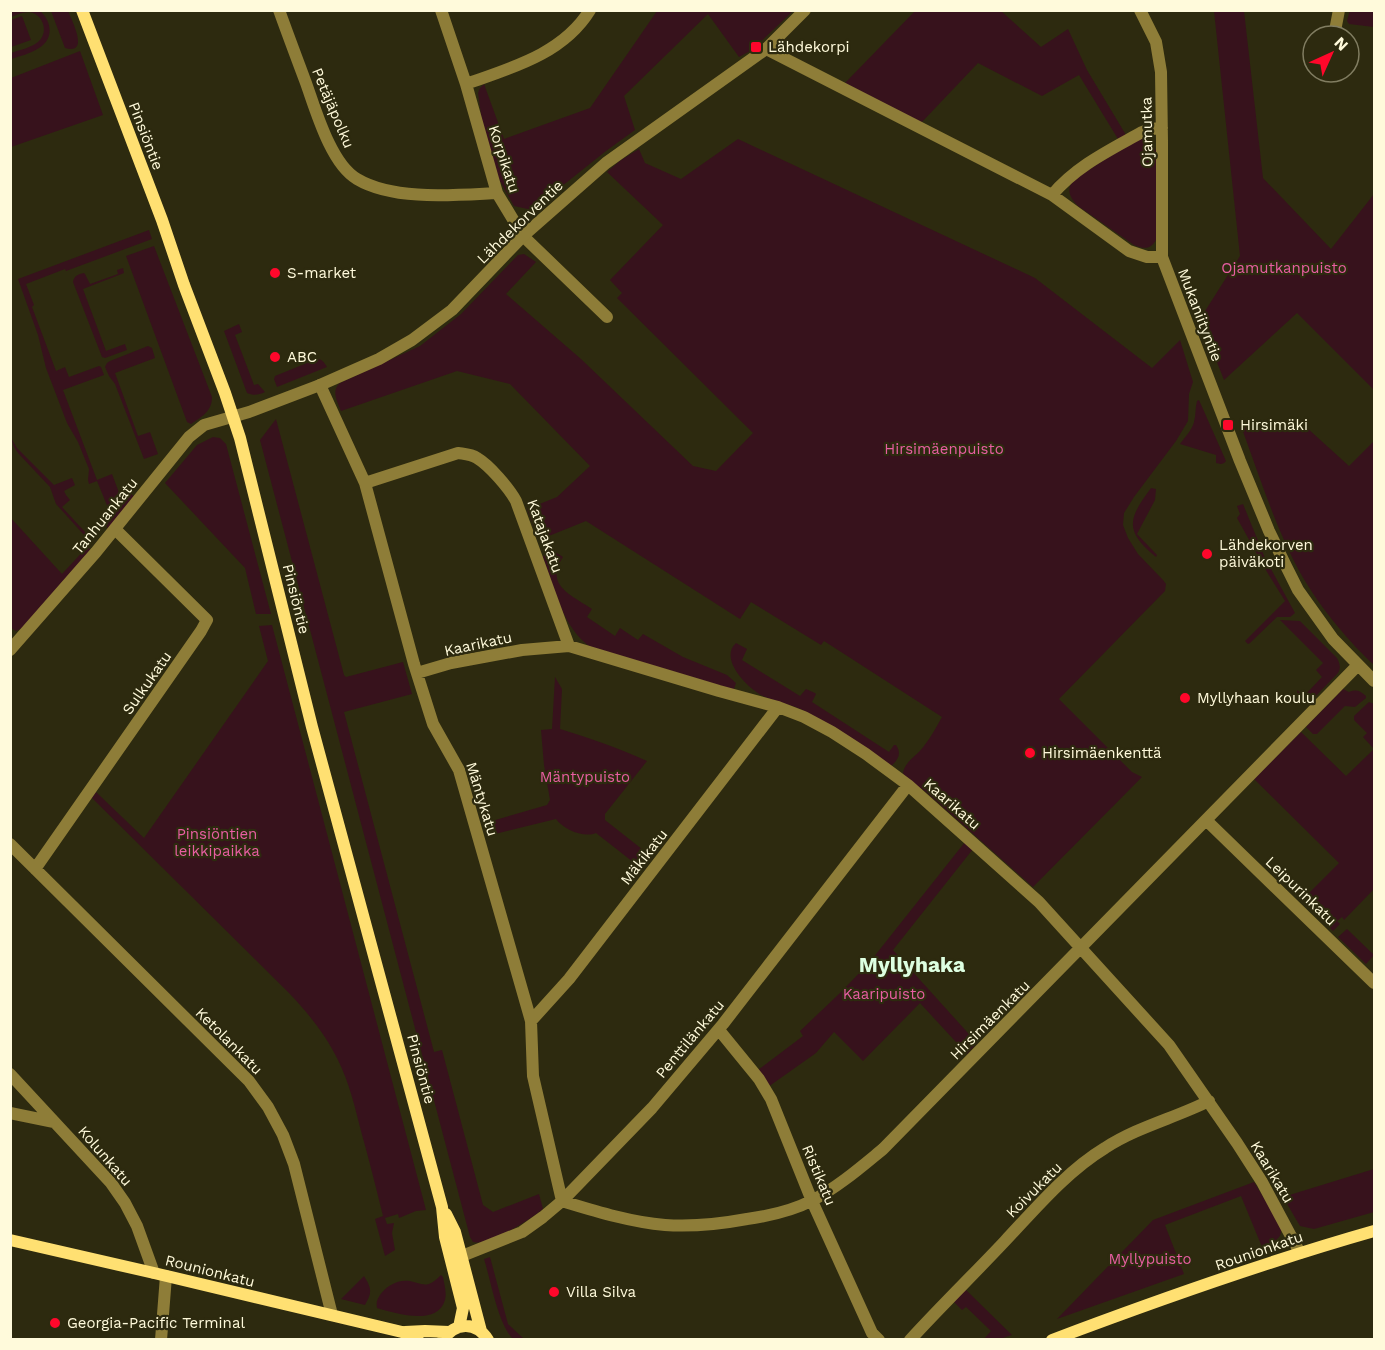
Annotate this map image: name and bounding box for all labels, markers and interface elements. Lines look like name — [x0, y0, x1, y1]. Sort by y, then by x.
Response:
north arrow — [1301, 24, 1361, 84]
text: N — [1330, 33, 1352, 55]
place label: Lähdekorpi — [768, 38, 850, 56]
marker: Lähdekorpi — [749, 40, 763, 54]
street label: Petäjäpolku — [308, 65, 358, 151]
street label: Ojamutka — [1137, 96, 1157, 167]
street label: Pinsiöntie — [125, 99, 167, 173]
street label: Korpikatu — [485, 123, 523, 195]
street label: Lähdekorventie — [473, 176, 567, 268]
park label: Ojamutkanpuisto — [1221, 259, 1347, 277]
place label: S-market — [287, 264, 357, 282]
marker: S-market — [268, 266, 282, 280]
street label: Mukaniityntie — [1174, 266, 1226, 364]
place label: ABC — [287, 348, 317, 366]
marker: ABC — [268, 350, 282, 364]
place label: Hirsimäki — [1240, 416, 1308, 434]
marker: Hirsimäki — [1221, 418, 1235, 432]
park label: Hirsimäenpuisto — [884, 440, 1004, 458]
street label: Tanhuankatu — [69, 474, 141, 558]
street label: Katajakatu — [523, 497, 567, 575]
place label: Lähdekorven päiväkoti — [1219, 536, 1313, 571]
marker: Lähdekorven päiväkoti — [1200, 547, 1214, 561]
street label: Pinsiöntie — [279, 562, 313, 636]
street label: Kaarikatu — [442, 628, 514, 660]
street label: Sulkukatu — [119, 648, 175, 718]
place label: Myllyhaan koulu — [1197, 689, 1315, 707]
marker: Myllyhaan koulu — [1178, 691, 1192, 705]
place label: Hirsimäenkenttä — [1042, 744, 1162, 762]
marker: Hirsimäenkenttä — [1023, 746, 1037, 760]
street label: Mäntykatu — [462, 760, 502, 838]
park label: Mäntypuisto — [540, 768, 630, 786]
street label: Kaarikatu — [920, 775, 984, 833]
park label: Pinsiöntien leikkipaikka — [174, 825, 260, 860]
street label: Mäkikatu — [617, 826, 671, 888]
street label: Leipurinkatu — [1262, 853, 1340, 929]
district label: Myllyhaka — [859, 952, 966, 977]
street label: Hirsimäenkatu — [946, 976, 1034, 1064]
park label: Kaaripuisto — [843, 985, 925, 1003]
street label: Penttilänkatu — [652, 996, 728, 1082]
street label: Ketolankatu — [192, 1004, 266, 1078]
street label: Pinsiöntie — [403, 1032, 439, 1106]
street label: Kolunkatu — [74, 1122, 136, 1190]
street label: Kaarikatu — [1247, 1138, 1297, 1206]
street label: Ristikatu — [798, 1142, 840, 1208]
street label: Koivukatu — [1002, 1158, 1066, 1222]
street label: Rounionkatu — [1213, 1228, 1305, 1274]
park label: Myllypuisto — [1109, 1250, 1191, 1268]
street label: Rounionkatu — [163, 1251, 257, 1291]
place label: Villa Silva — [566, 1283, 637, 1301]
marker: Villa Silva — [547, 1285, 561, 1299]
place label: Georgia-Pacific Terminal — [67, 1314, 245, 1332]
marker: Georgia-Pacific Terminal — [48, 1316, 62, 1330]

